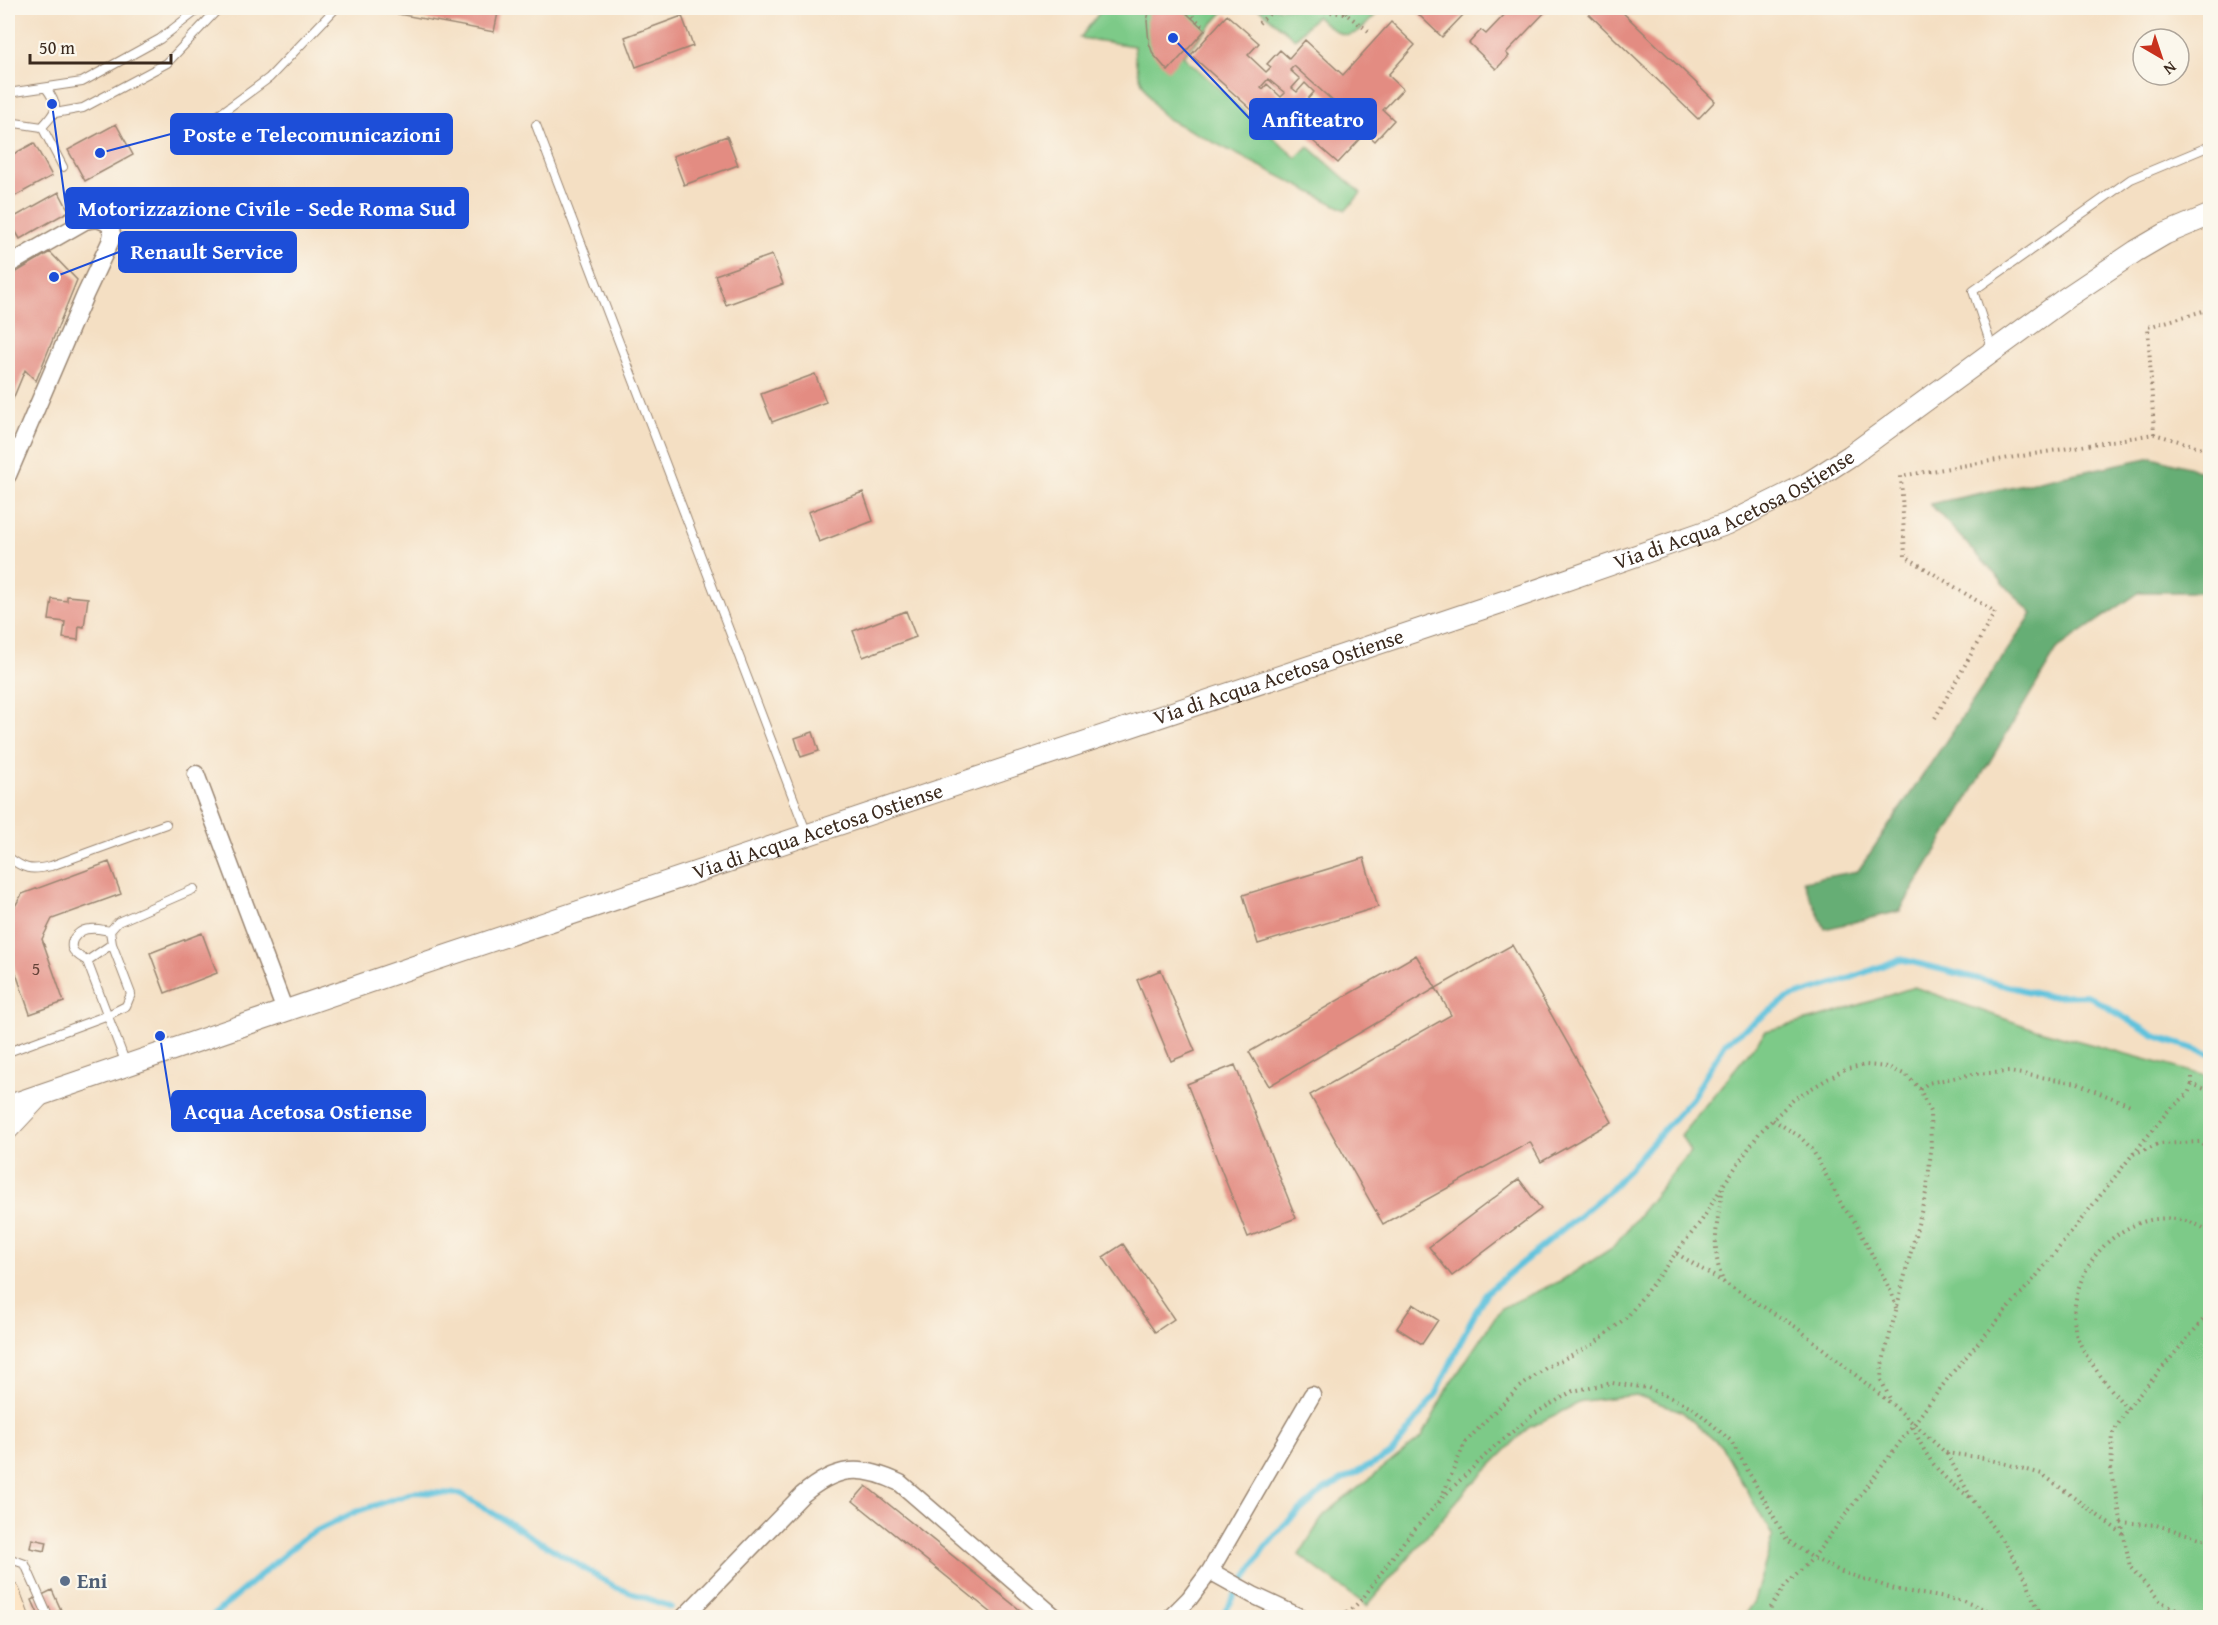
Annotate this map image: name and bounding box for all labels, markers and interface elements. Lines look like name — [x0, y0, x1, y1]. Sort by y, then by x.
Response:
scale bar — [30, 27, 171, 65]
north arrow — [2131, 27, 2191, 87]
text: 50 m — [39, 34, 75, 61]
text: N — [2158, 56, 2182, 82]
callout: Anfiteatro — [1250, 99, 1376, 139]
text: Anfiteatro — [1262, 103, 1364, 135]
callout: Poste e Telecomunicazioni — [171, 114, 452, 154]
text: Poste e Telecomunicazioni — [183, 118, 441, 150]
callout: Motorizzazione Civile - Sede Roma Sud — [66, 188, 468, 228]
text: Motorizzazione Civile - Sede Roma Sud — [78, 192, 456, 224]
callout: Renault Service — [119, 232, 296, 272]
text: Renault Service — [131, 235, 284, 267]
street label: Via di Acqua Acetosa Ostiense — [1609, 441, 1860, 577]
street label: Via di Acqua Acetosa Ostiense — [1149, 620, 1408, 733]
street label: Via di Acqua Acetosa Ostiense — [688, 774, 947, 887]
house number: 5 — [32, 955, 40, 982]
callout: Acqua Acetosa Ostiense — [172, 1091, 425, 1131]
text: Acqua Acetosa Ostiense — [184, 1095, 412, 1127]
place label: Eni — [77, 1565, 108, 1596]
marker: Eni — [58, 1574, 72, 1588]

